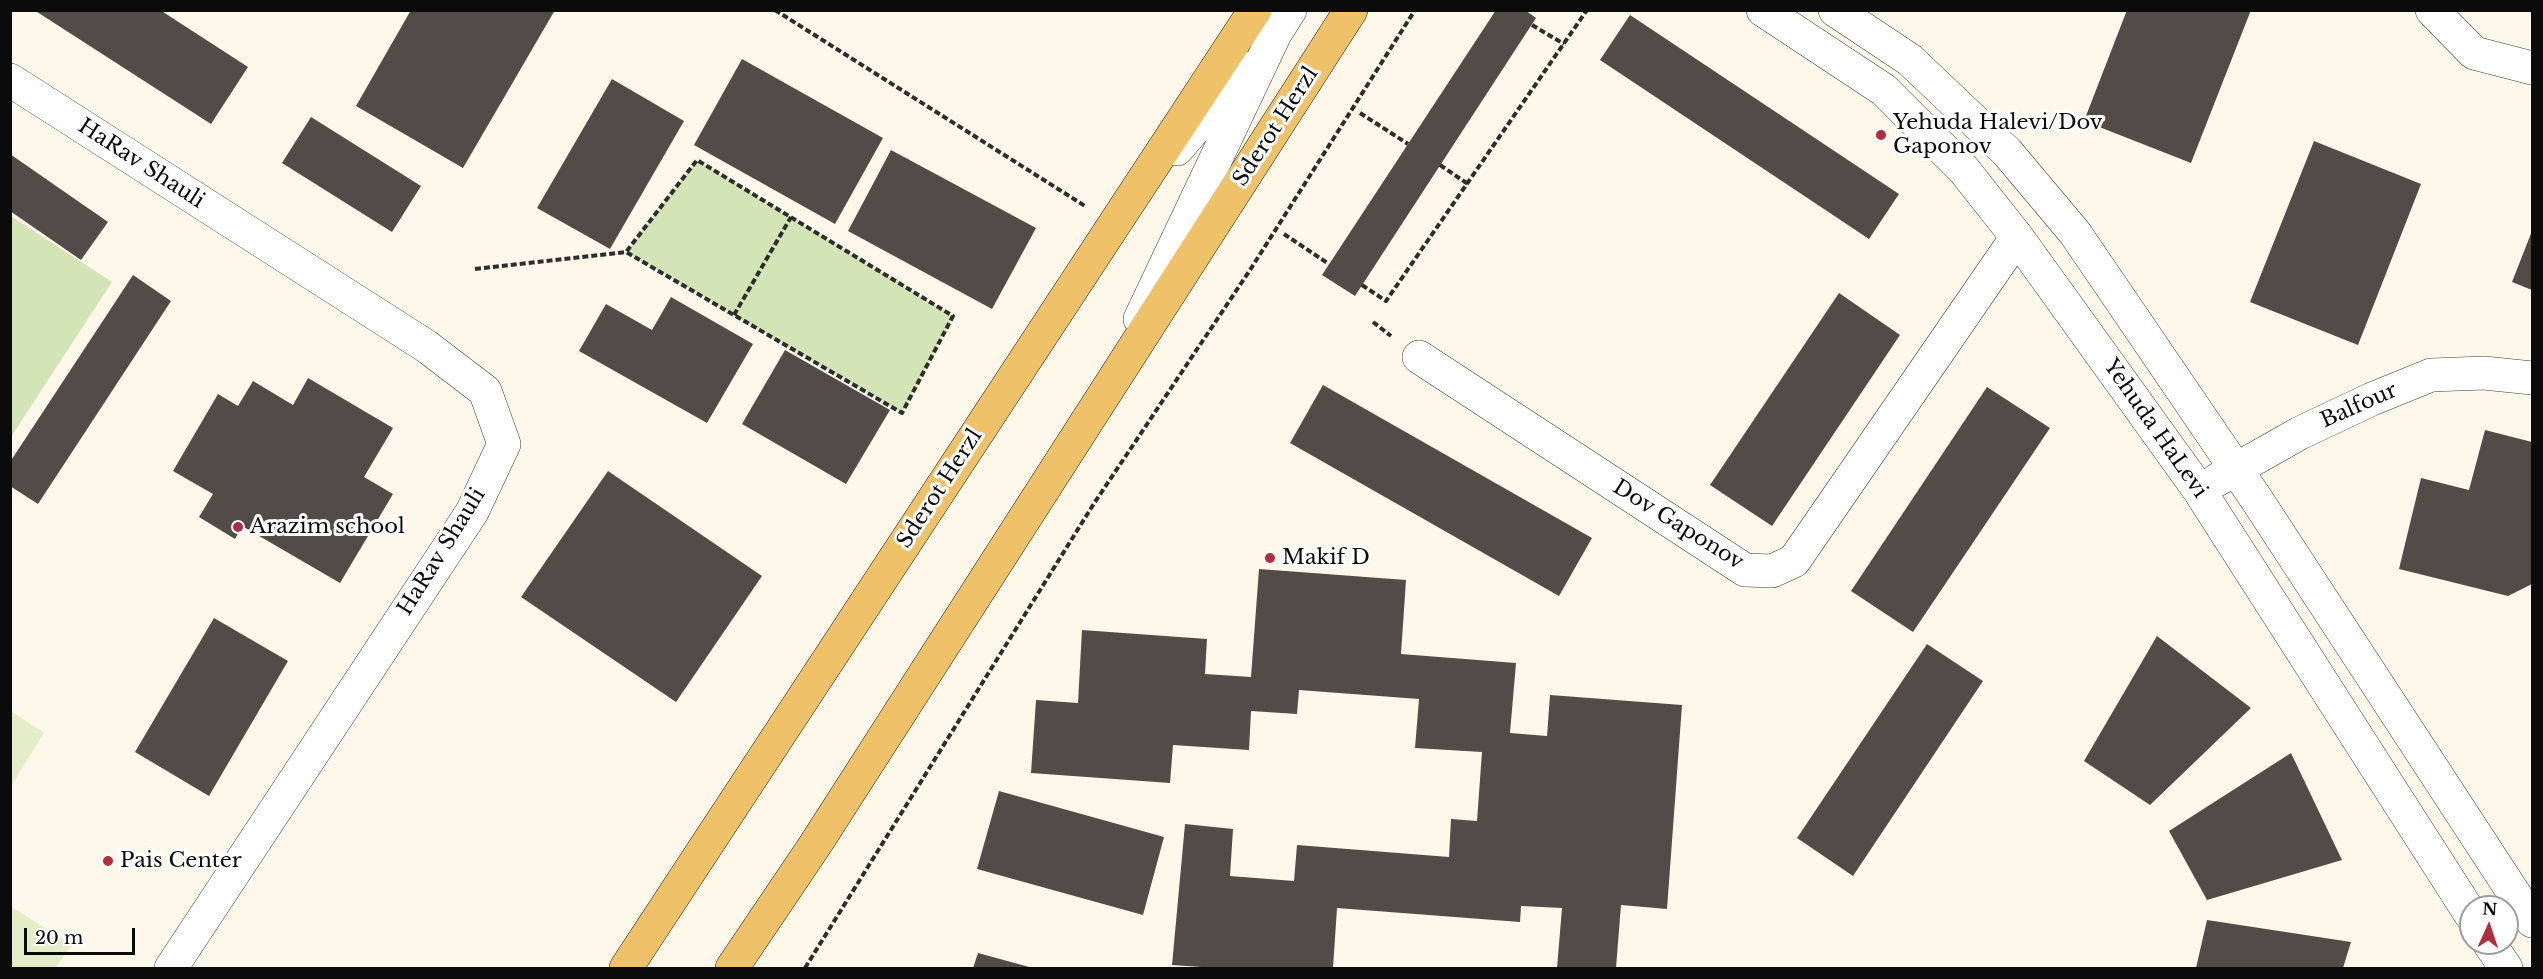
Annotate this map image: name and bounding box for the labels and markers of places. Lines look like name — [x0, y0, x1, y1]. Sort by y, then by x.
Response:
place label: Yehuda Halevi/Dov Gaponov — [1893, 110, 2103, 160]
marker: Yehuda Halevi/Dov Gaponov — [1874, 128, 1888, 142]
place label: Arazim school — [250, 514, 405, 540]
marker: Arazim school — [231, 520, 245, 534]
place label: Makif D — [1282, 545, 1370, 571]
marker: Makif D — [1263, 551, 1277, 565]
place label: Pais Center — [120, 848, 242, 874]
marker: Pais Center — [101, 854, 115, 868]

